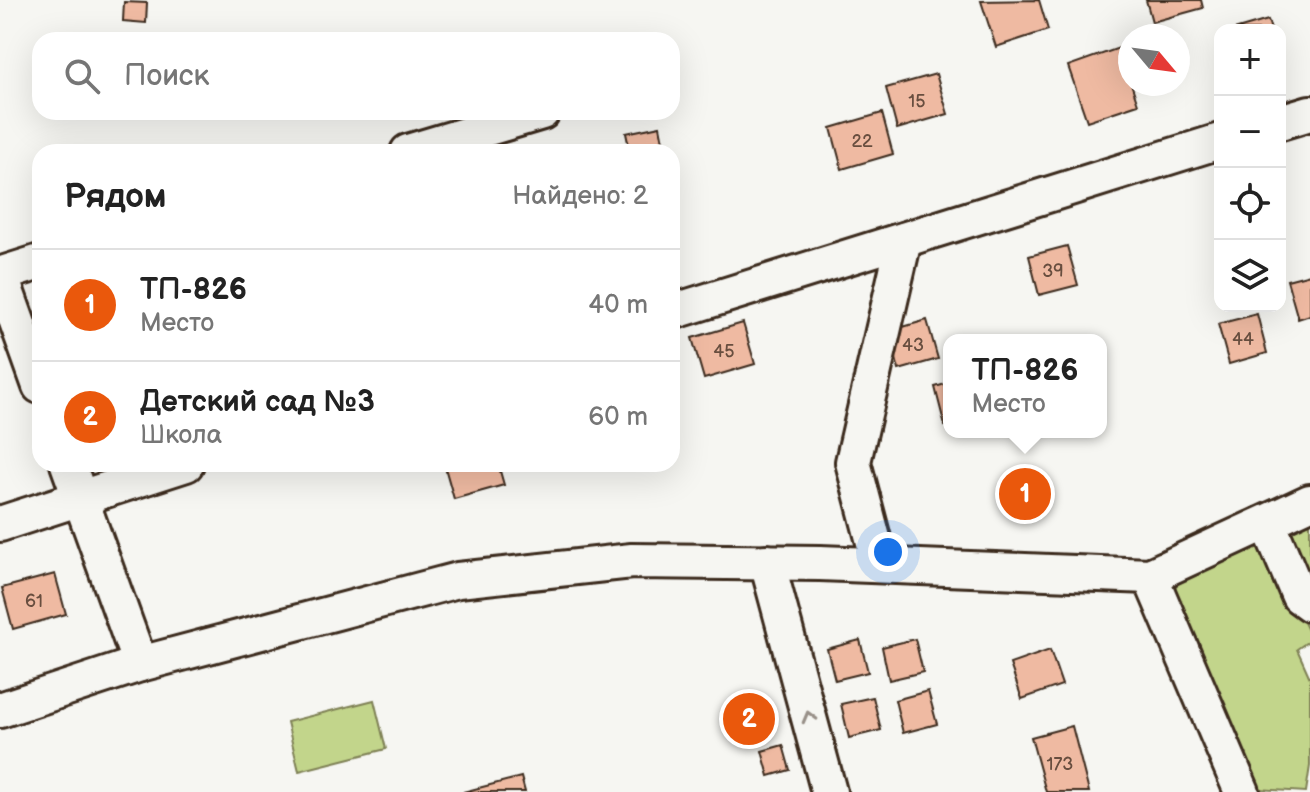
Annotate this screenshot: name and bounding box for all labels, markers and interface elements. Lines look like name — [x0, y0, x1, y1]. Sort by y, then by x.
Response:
north arrow — [1118, 24, 1190, 96]
map controls — [1214, 24, 1286, 312]
button: + — [1214, 24, 1286, 96]
search box — [32, 32, 680, 120]
icon: search — [60, 54, 104, 98]
text: Поиск — [124, 58, 210, 94]
house number: 15 — [908, 91, 926, 112]
button: − — [1214, 96, 1286, 168]
house number: 22 — [851, 131, 873, 152]
button: locate — [1214, 168, 1286, 240]
text: Рядом — [64, 176, 166, 217]
text: Найдено: 2 — [512, 181, 648, 212]
button: layers — [1214, 240, 1286, 312]
house number: 39 — [1042, 261, 1064, 282]
text: ТП-826 — [140, 272, 247, 308]
text: 1 — [85, 290, 95, 321]
text: 40 m — [588, 290, 648, 321]
text: Место — [140, 308, 214, 339]
house number: 44 — [1232, 329, 1254, 350]
popup — [943, 334, 1107, 438]
house number: 43 — [902, 335, 924, 356]
house number: 45 — [713, 341, 735, 362]
text: ТП-826 — [971, 353, 1079, 389]
text: Детский сад №3 — [140, 384, 375, 420]
text: Место — [971, 389, 1046, 420]
text: 2 — [82, 402, 98, 433]
text: 60 m — [588, 402, 648, 433]
text: Школа — [140, 420, 222, 451]
pin: 1 — [999, 464, 1051, 524]
your location — [868, 532, 908, 572]
house number: 61 — [25, 591, 43, 612]
pin: 2 — [723, 689, 775, 749]
one-way arrow — [801, 710, 818, 724]
house number: 173 — [1047, 754, 1073, 775]

